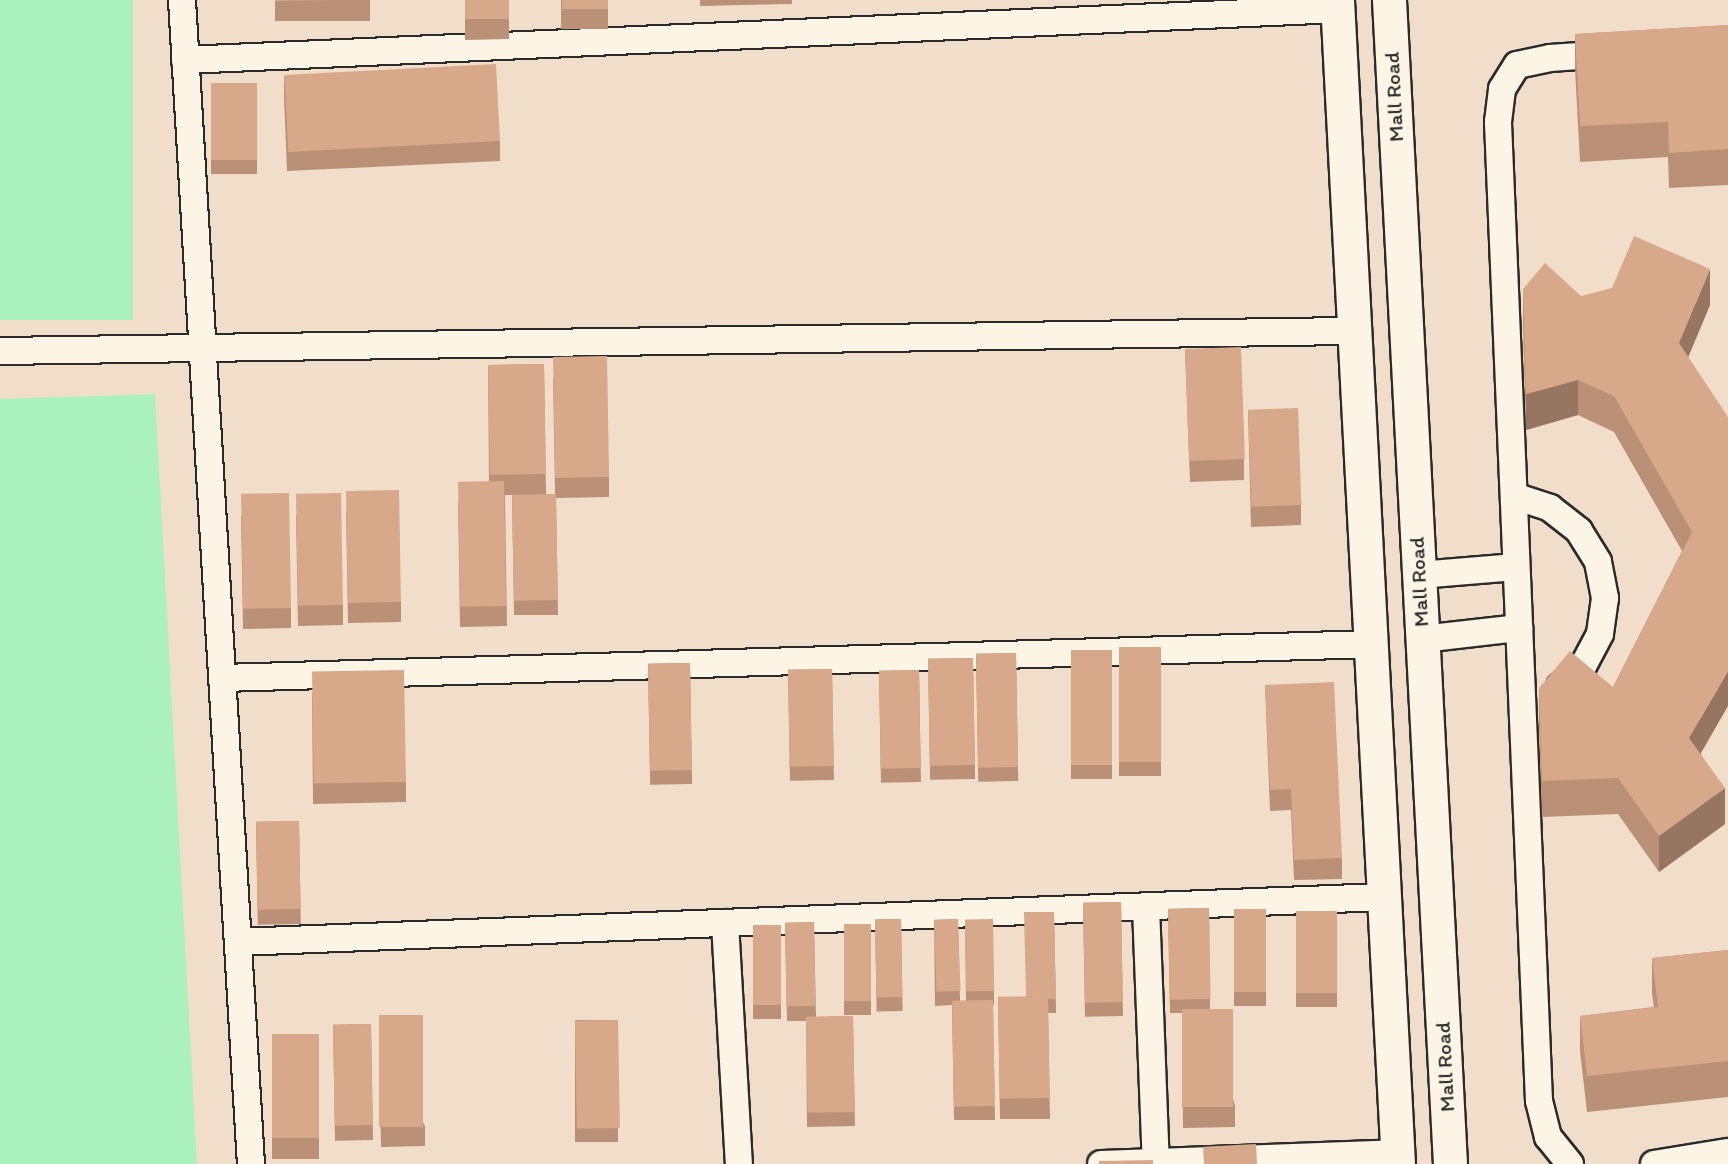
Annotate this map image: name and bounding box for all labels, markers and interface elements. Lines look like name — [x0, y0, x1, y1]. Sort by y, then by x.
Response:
street label: Mall Road — [1379, 52, 1409, 142]
street label: Mall Road — [1404, 537, 1434, 627]
street label: Mall Road — [1430, 1022, 1460, 1112]

